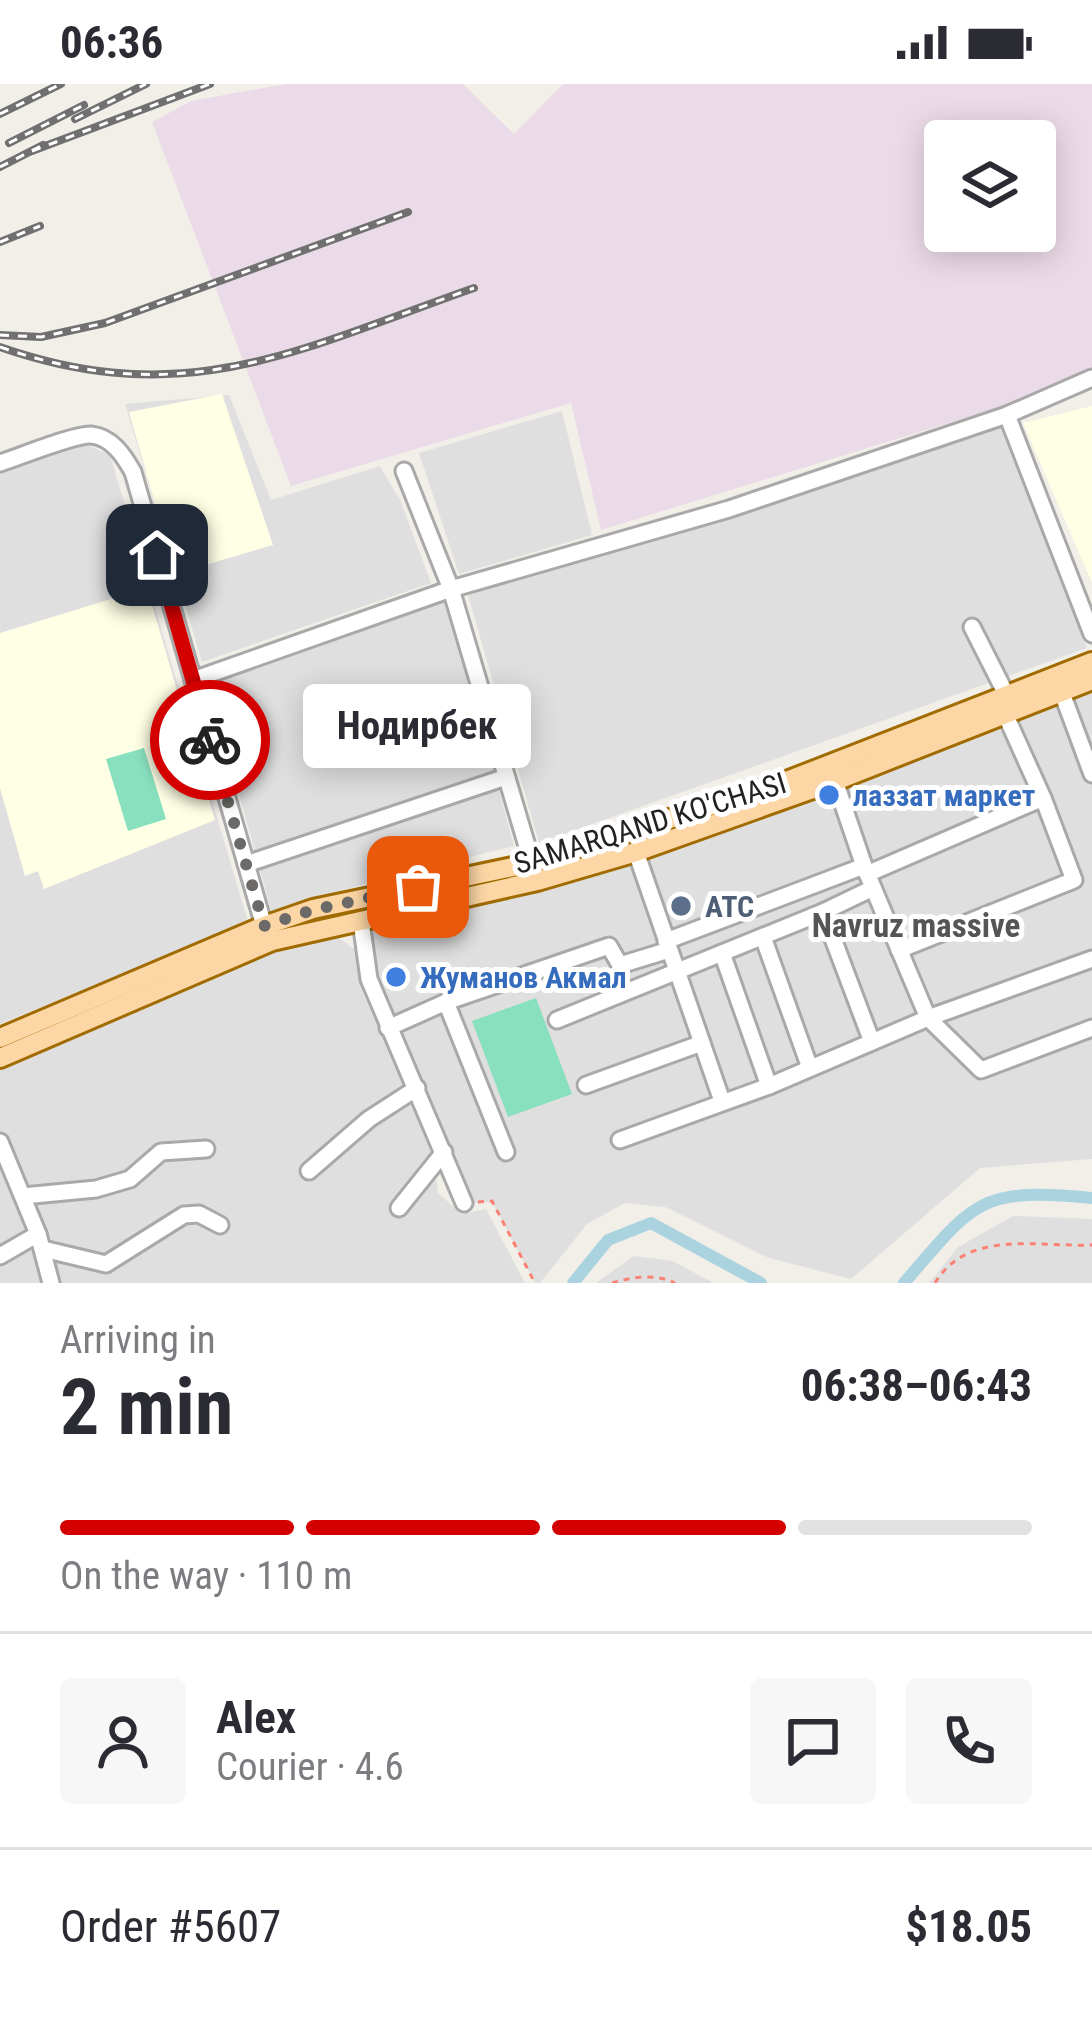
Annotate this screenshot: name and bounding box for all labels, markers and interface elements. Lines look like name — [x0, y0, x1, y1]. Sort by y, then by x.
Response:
text: 06:36 — [60, 16, 163, 69]
map controls — [924, 120, 1056, 252]
button: layers — [924, 120, 1056, 252]
pin — [106, 504, 208, 606]
icon: home — [124, 522, 190, 588]
courier — [150, 680, 270, 800]
callout: Нодирбек — [304, 683, 532, 767]
text: Нодирбек — [337, 703, 497, 749]
icon: bike — [177, 707, 243, 773]
street label: SAMARQAND KO'CHASI — [510, 765, 790, 881]
place label: лаззат маркет — [853, 778, 1035, 813]
marker: лаззат маркет — [816, 782, 842, 808]
pin — [367, 836, 469, 938]
icon: bag — [385, 854, 451, 920]
place label: АТС — [705, 889, 754, 924]
marker: АТС — [668, 893, 694, 919]
district label: Navruz massive — [812, 906, 1020, 945]
place label: Жуманов Акмал — [420, 960, 627, 995]
marker: Жуманов Акмал — [383, 964, 409, 990]
text: Arriving in — [60, 1317, 216, 1363]
text: 06:38–06:43 — [801, 1359, 1032, 1412]
text: 2 min — [60, 1362, 233, 1453]
text: On the way · 110 m — [60, 1553, 352, 1599]
button: person — [60, 1678, 186, 1804]
button: chat — [750, 1678, 876, 1804]
button: phone — [906, 1678, 1032, 1804]
text: Alex — [216, 1691, 296, 1744]
text: Courier · 4.6 — [216, 1744, 404, 1790]
text: Order #5607 — [60, 1900, 281, 1953]
text: $18.05 — [905, 1900, 1032, 1953]

